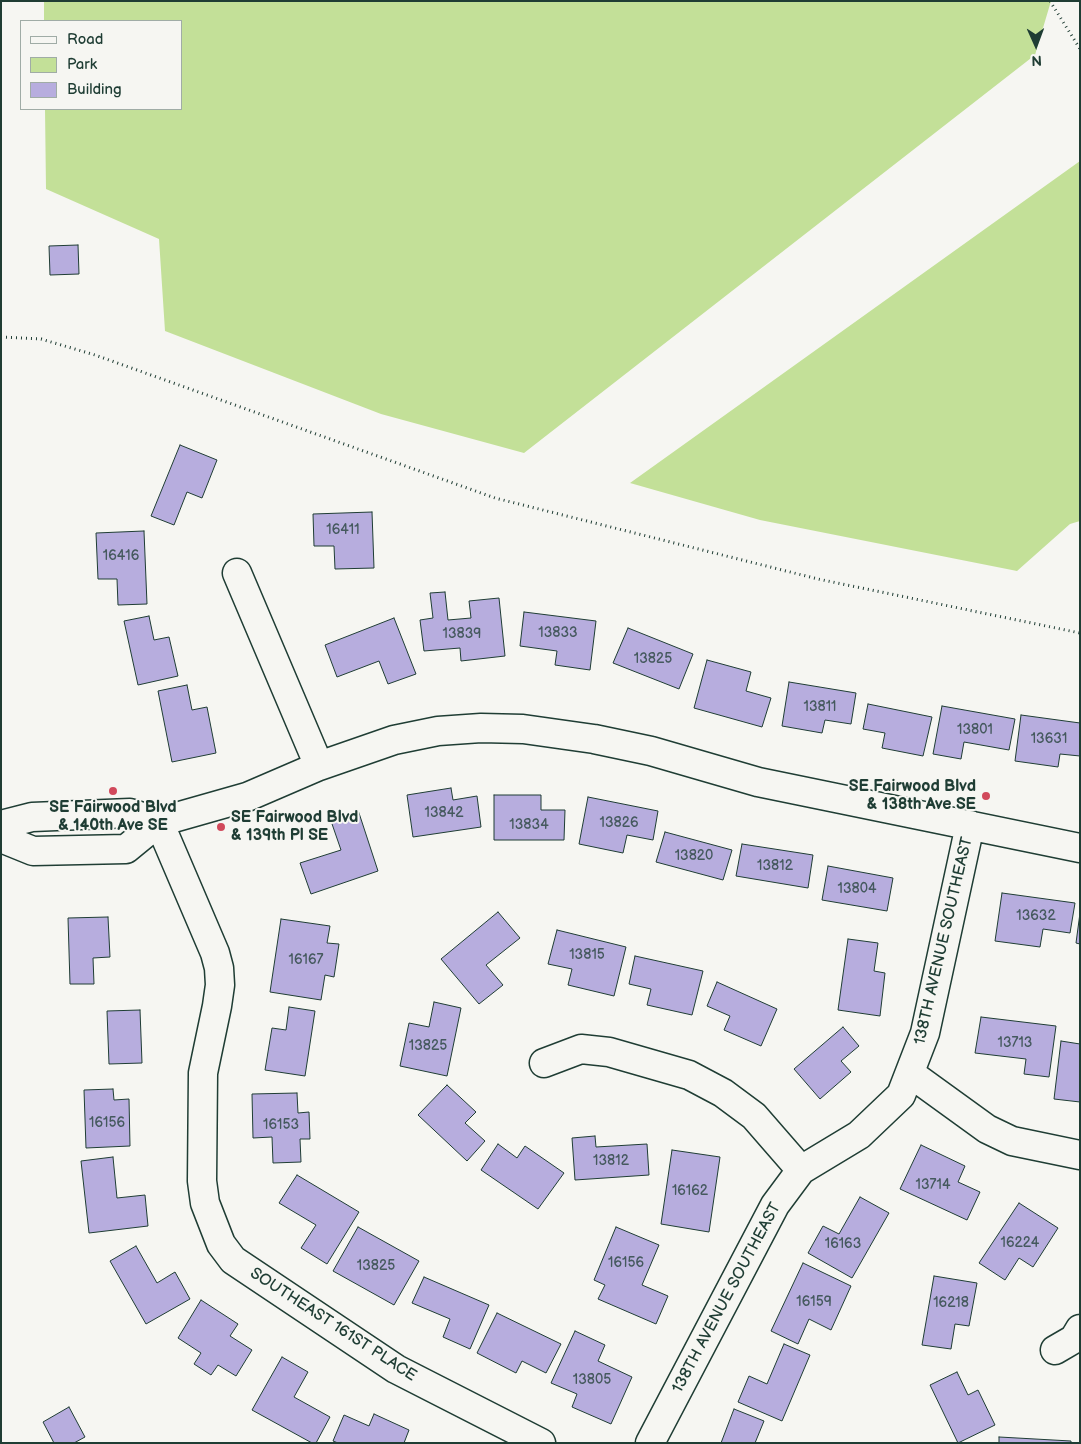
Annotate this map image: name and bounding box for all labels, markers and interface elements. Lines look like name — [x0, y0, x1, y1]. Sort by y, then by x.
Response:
legend — [20, 20, 182, 110]
north arrow — [1011, 20, 1061, 70]
text: Road — [67, 30, 103, 49]
text: N — [1031, 52, 1042, 69]
text: Park — [67, 55, 97, 74]
text: Building — [67, 80, 122, 99]
house number: 16411 — [326, 522, 360, 538]
house number: 16416 — [103, 548, 139, 564]
house number: 13833 — [538, 625, 578, 641]
house number: 13839 — [443, 626, 481, 642]
house number: 13825 — [634, 651, 672, 667]
house number: 13811 — [803, 699, 837, 715]
house number: 13801 — [957, 722, 993, 738]
house number: 13631 — [1031, 731, 1067, 747]
place label: SE Fairwood Blvd & 138th Ave SE — [849, 777, 976, 815]
marker: SE Fairwood Blvd & 140th Ave SE — [107, 785, 119, 797]
marker: SE Fairwood Blvd & 138th Ave SE — [980, 790, 992, 802]
place label: SE Fairwood Blvd & 140th Ave SE — [49, 798, 177, 836]
house number: 13842 — [425, 805, 463, 821]
place label: SE Fairwood Blvd & 139th Pl SE — [231, 808, 358, 846]
house number: 13826 — [599, 815, 639, 831]
house number: 13834 — [509, 817, 549, 833]
marker: SE Fairwood Blvd & 139th Pl SE — [215, 821, 227, 833]
street label: 138TH AVENUE SOUTHEAST — [911, 835, 977, 1047]
house number: 13820 — [675, 848, 713, 864]
house number: 13812 — [757, 858, 793, 874]
house number: 13804 — [838, 881, 876, 897]
house number: 13632 — [1016, 908, 1056, 924]
house number: 13815 — [569, 947, 605, 963]
house number: 16167 — [289, 952, 323, 968]
house number: 13713 — [998, 1035, 1032, 1051]
house number: 13825 — [409, 1038, 447, 1054]
house number: 16156 — [89, 1115, 125, 1131]
house number: 16153 — [263, 1117, 299, 1133]
house number: 13812 — [593, 1153, 629, 1169]
house number: 13714 — [916, 1177, 950, 1193]
house number: 16162 — [672, 1183, 708, 1199]
street label: 138TH AVENUE SOUTHEAST — [669, 1200, 785, 1396]
house number: 16224 — [1001, 1235, 1039, 1251]
house number: 16163 — [825, 1236, 861, 1252]
house number: 16156 — [608, 1255, 644, 1271]
house number: 13825 — [357, 1258, 395, 1274]
street label: SOUTHEAST 161ST PLACE — [246, 1264, 420, 1386]
house number: 16159 — [796, 1294, 832, 1310]
house number: 16218 — [933, 1295, 969, 1311]
house number: 13805 — [573, 1372, 611, 1388]

